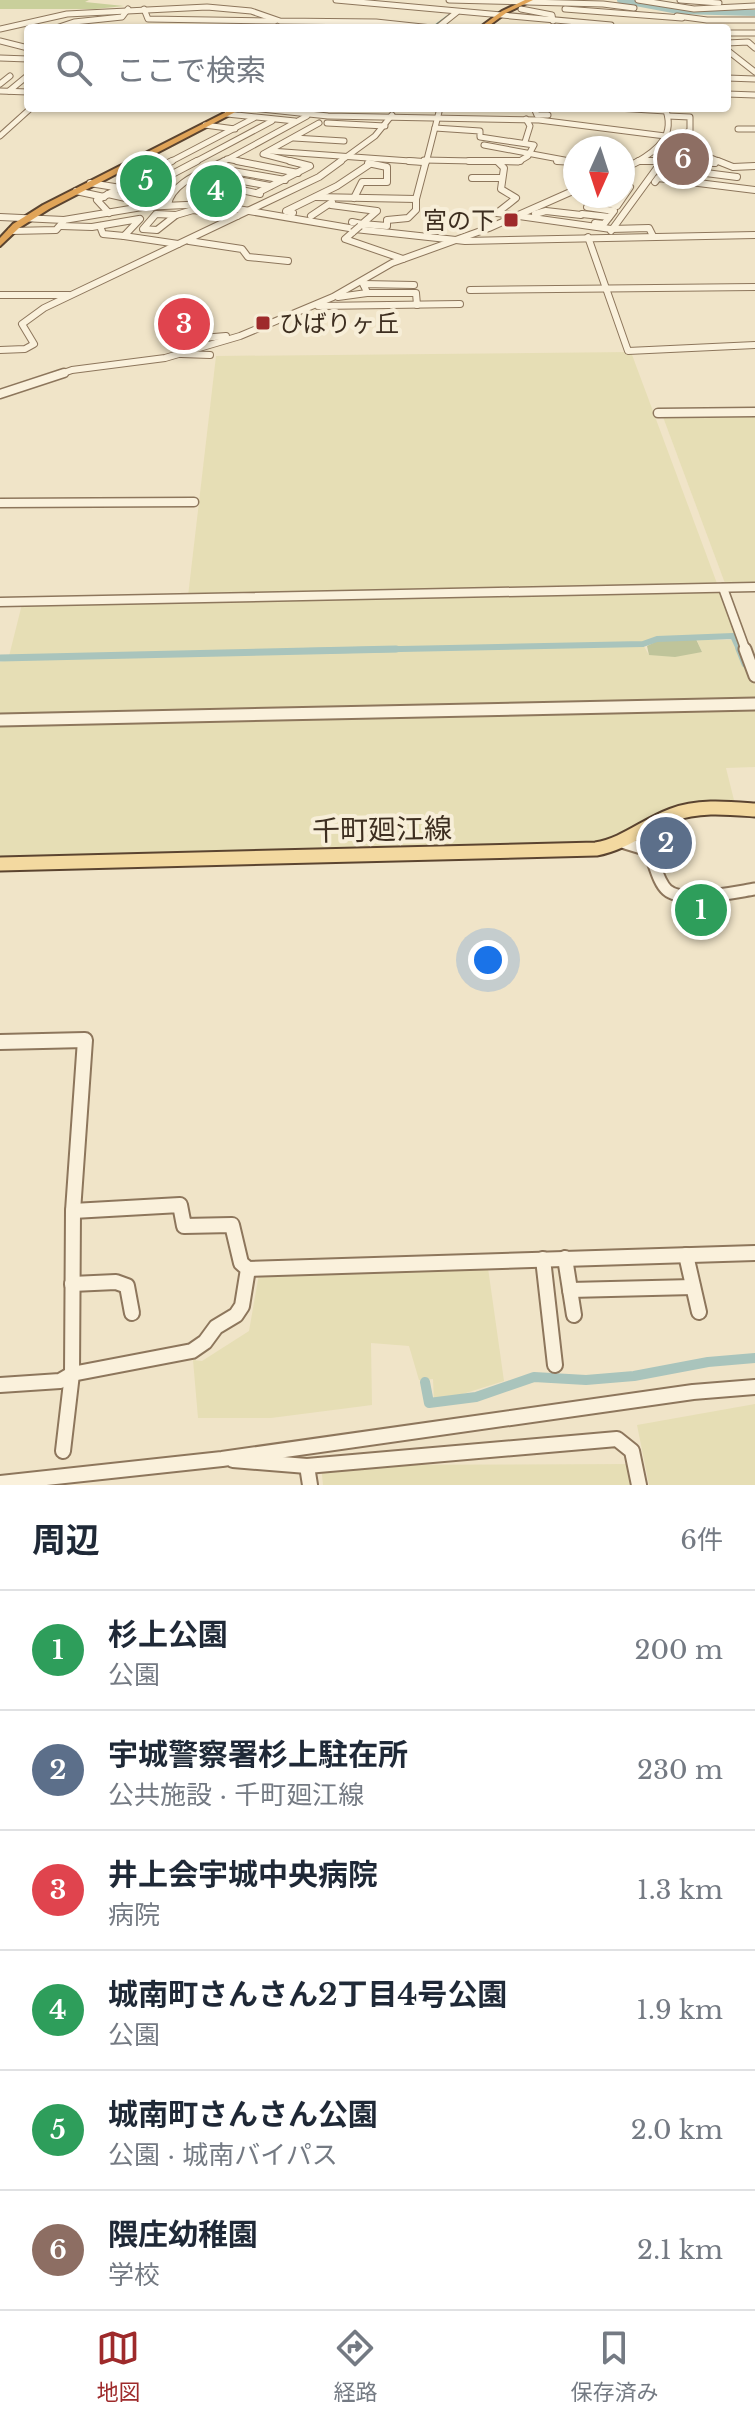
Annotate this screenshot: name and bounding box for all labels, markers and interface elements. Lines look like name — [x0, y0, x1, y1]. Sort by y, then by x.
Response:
search box — [24, 24, 731, 112]
icon: search — [52, 46, 96, 90]
text: ここで検索 — [116, 52, 266, 89]
pin: 6 — [657, 129, 709, 189]
north arrow — [563, 136, 635, 208]
pin: 5 — [120, 151, 172, 211]
pin: 4 — [190, 161, 242, 221]
place label: 宮の下 — [423, 206, 495, 235]
marker: 宮の下 — [502, 211, 520, 229]
pin: 3 — [158, 294, 210, 354]
place label: ひばりヶ丘 — [279, 309, 399, 338]
marker: ひばりヶ丘 — [254, 314, 272, 332]
street label: 千町廻江線 — [312, 811, 452, 849]
pin: 2 — [640, 813, 692, 873]
pin: 1 — [675, 880, 727, 940]
your location — [468, 940, 508, 980]
text: 周辺 — [32, 1519, 100, 1561]
text: 6件 — [680, 1524, 723, 1556]
text: 杉上公園 — [108, 1616, 228, 1653]
text: 1 — [52, 1634, 64, 1666]
text: 200 m — [634, 1634, 723, 1666]
text: 公園 — [108, 1659, 160, 1691]
text: 宇城警察署杉上駐在所 — [108, 1736, 408, 1773]
text: 2 — [50, 1754, 66, 1786]
text: 230 m — [637, 1754, 723, 1786]
text: 公共施設 · 千町廻江線 — [108, 1779, 364, 1811]
text: 井上会宇城中央病院 — [108, 1856, 378, 1893]
text: 3 — [50, 1874, 66, 1906]
text: 1.3 km — [637, 1874, 723, 1906]
text: 病院 — [108, 1899, 160, 1931]
text: 城南町さんさん2丁目4号公園 — [108, 1976, 507, 2013]
text: 4 — [49, 1994, 67, 2026]
text: 1.9 km — [636, 1994, 723, 2026]
text: 公園 — [108, 2019, 160, 2051]
text: 城南町さんさん公園 — [108, 2096, 378, 2133]
text: 5 — [50, 2114, 66, 2146]
text: 2.0 km — [631, 2114, 723, 2146]
text: 公園 · 城南バイパス — [108, 2139, 338, 2171]
text: 隈庄幼稚園 — [108, 2216, 258, 2253]
text: 6 — [49, 2234, 67, 2266]
text: 2.1 km — [637, 2234, 723, 2266]
text: 学校 — [108, 2259, 160, 2291]
tab: 地図 — [96, 2326, 141, 2406]
tab: 経路 — [333, 2326, 378, 2406]
tab: 保存済み — [570, 2326, 659, 2406]

